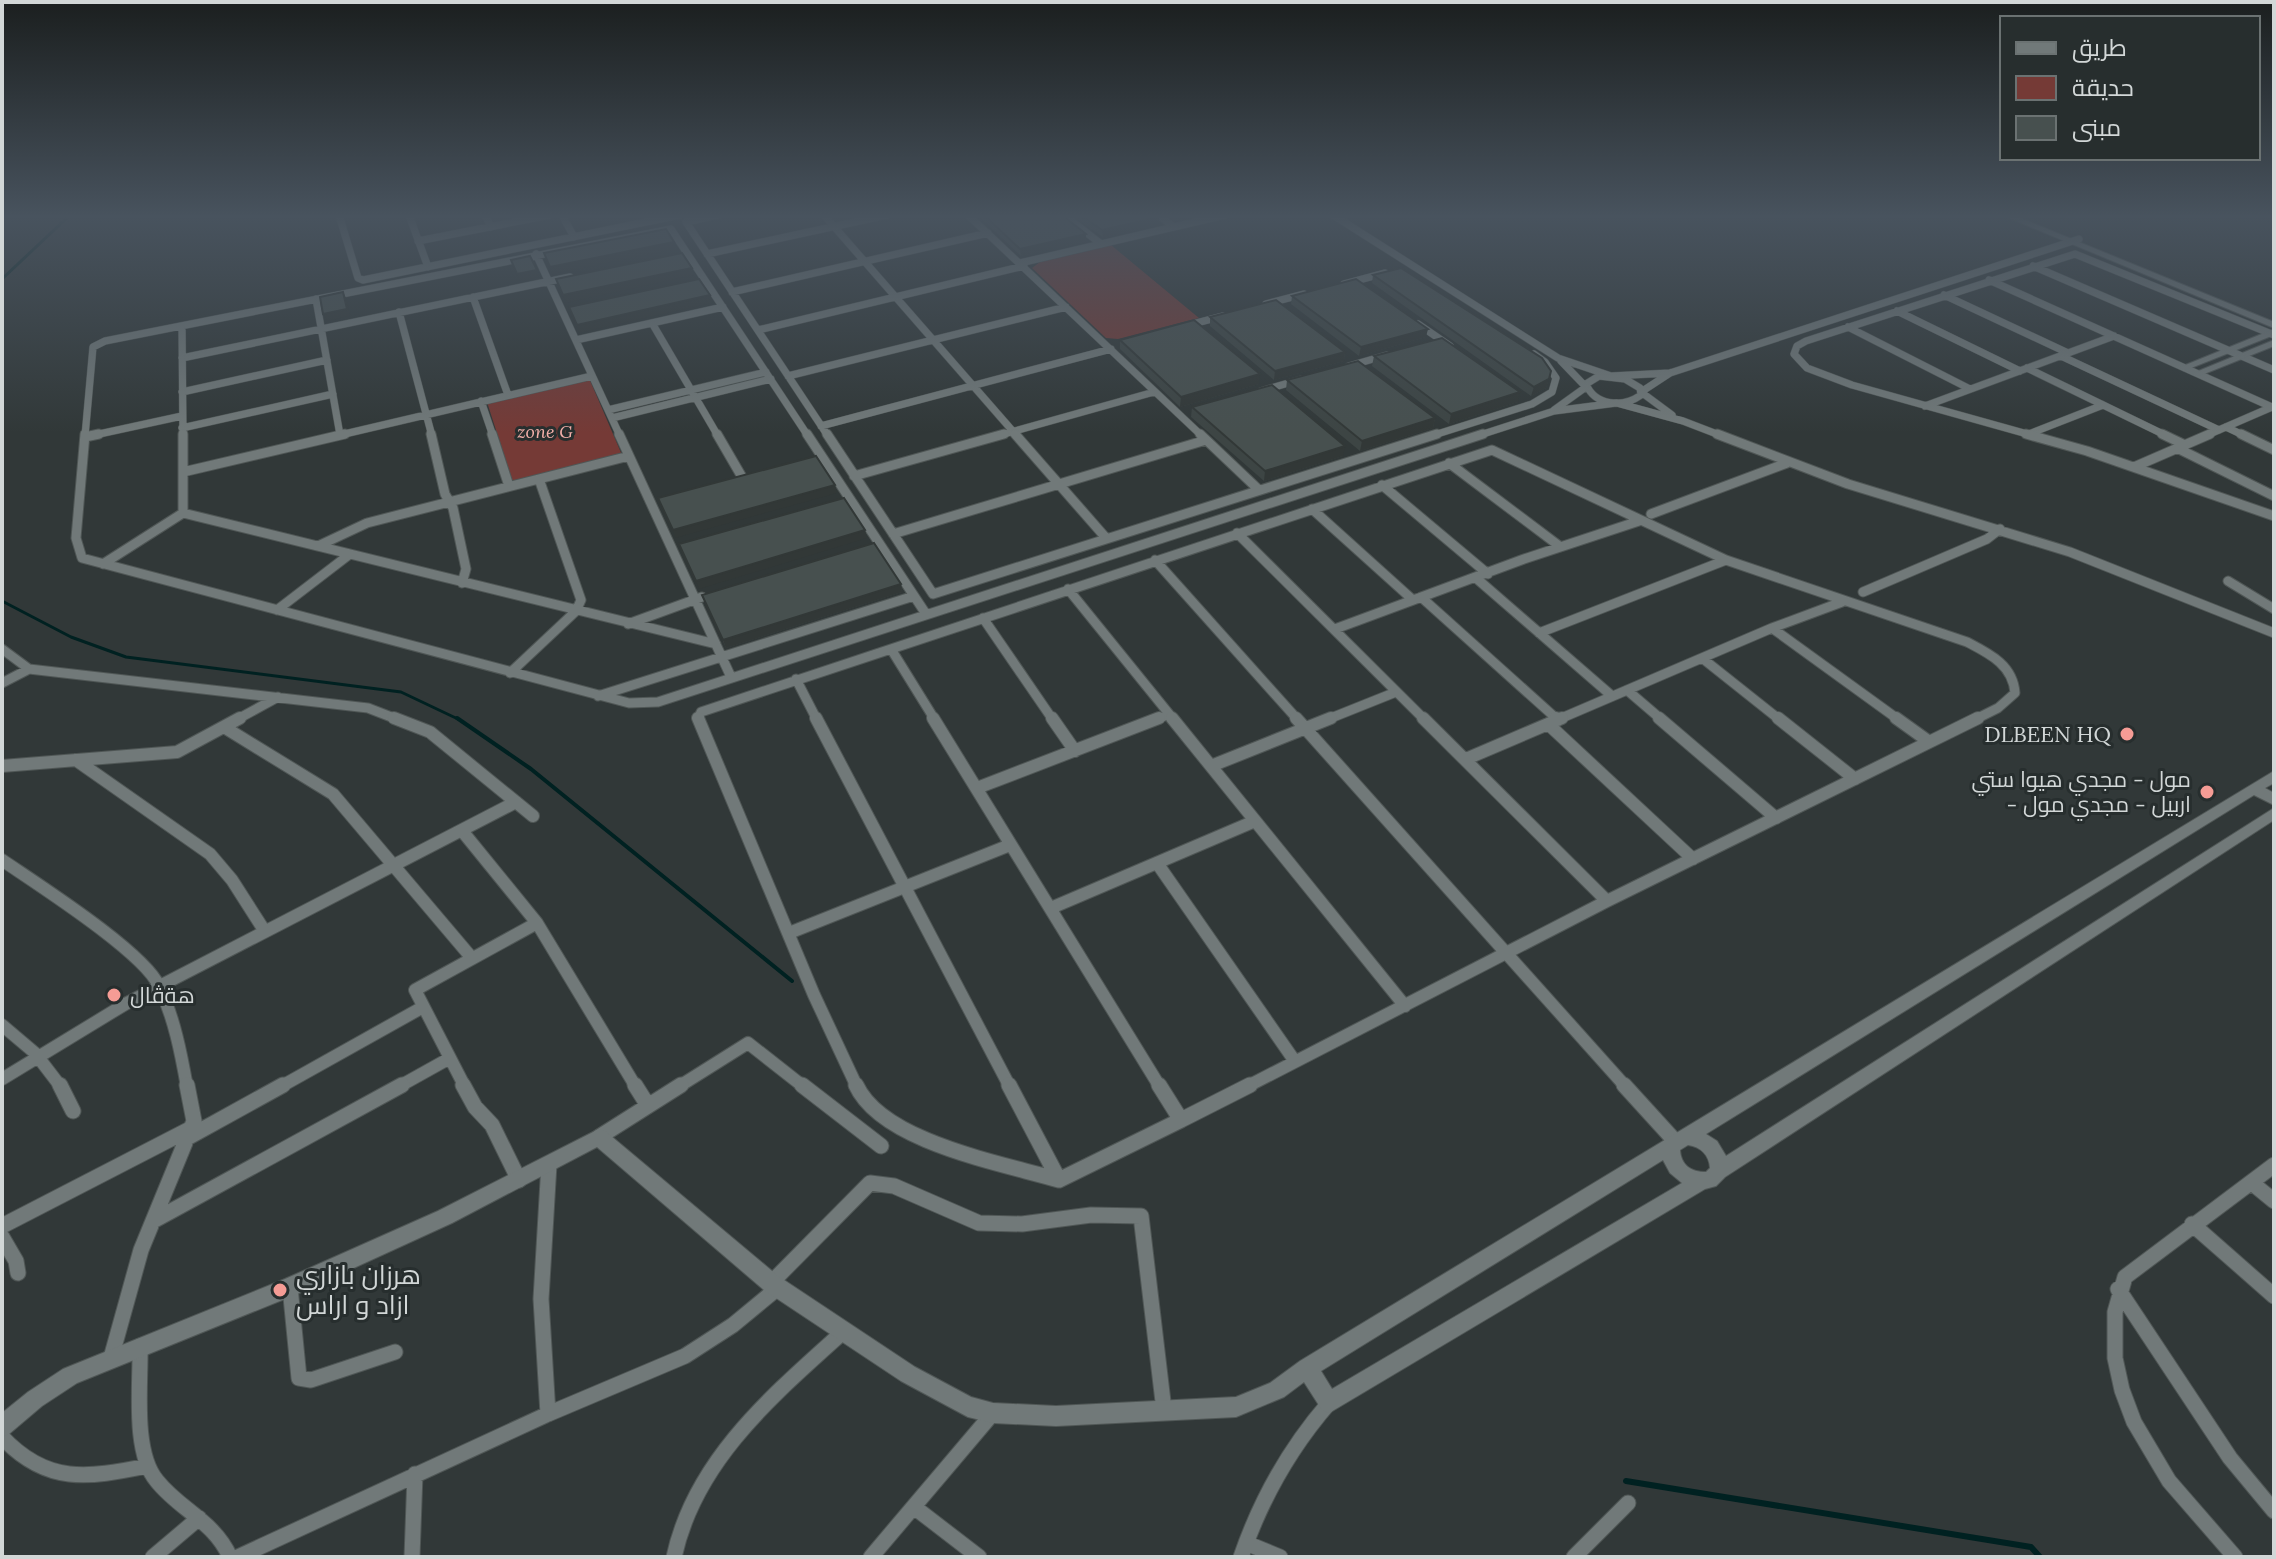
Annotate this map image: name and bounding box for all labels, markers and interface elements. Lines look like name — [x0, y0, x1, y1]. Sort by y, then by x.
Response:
legend — [2000, 16, 2260, 160]
text: طريق — [2072, 32, 2127, 63]
text: حديقة — [2072, 72, 2134, 103]
text: مبنى — [2072, 112, 2121, 143]
park label: zone G — [517, 420, 573, 443]
place label: DLBEEN HQ — [1984, 720, 2111, 748]
marker: DLBEEN HQ — [2118, 725, 2136, 743]
place label: مول - مجدي هيوا ستي - اربيل - مجدي مول — [1971, 765, 2191, 821]
marker: مول - مجدي هيوا ستي - اربيل - مجدي مول — [2198, 783, 2216, 801]
place label: هةڤال — [130, 981, 195, 1009]
marker: هةڤال — [105, 986, 123, 1004]
place label: هرزان بازاري ازاد و اراس — [296, 1258, 421, 1321]
marker: هرزان بازاري ازاد و اراس — [271, 1281, 289, 1299]

